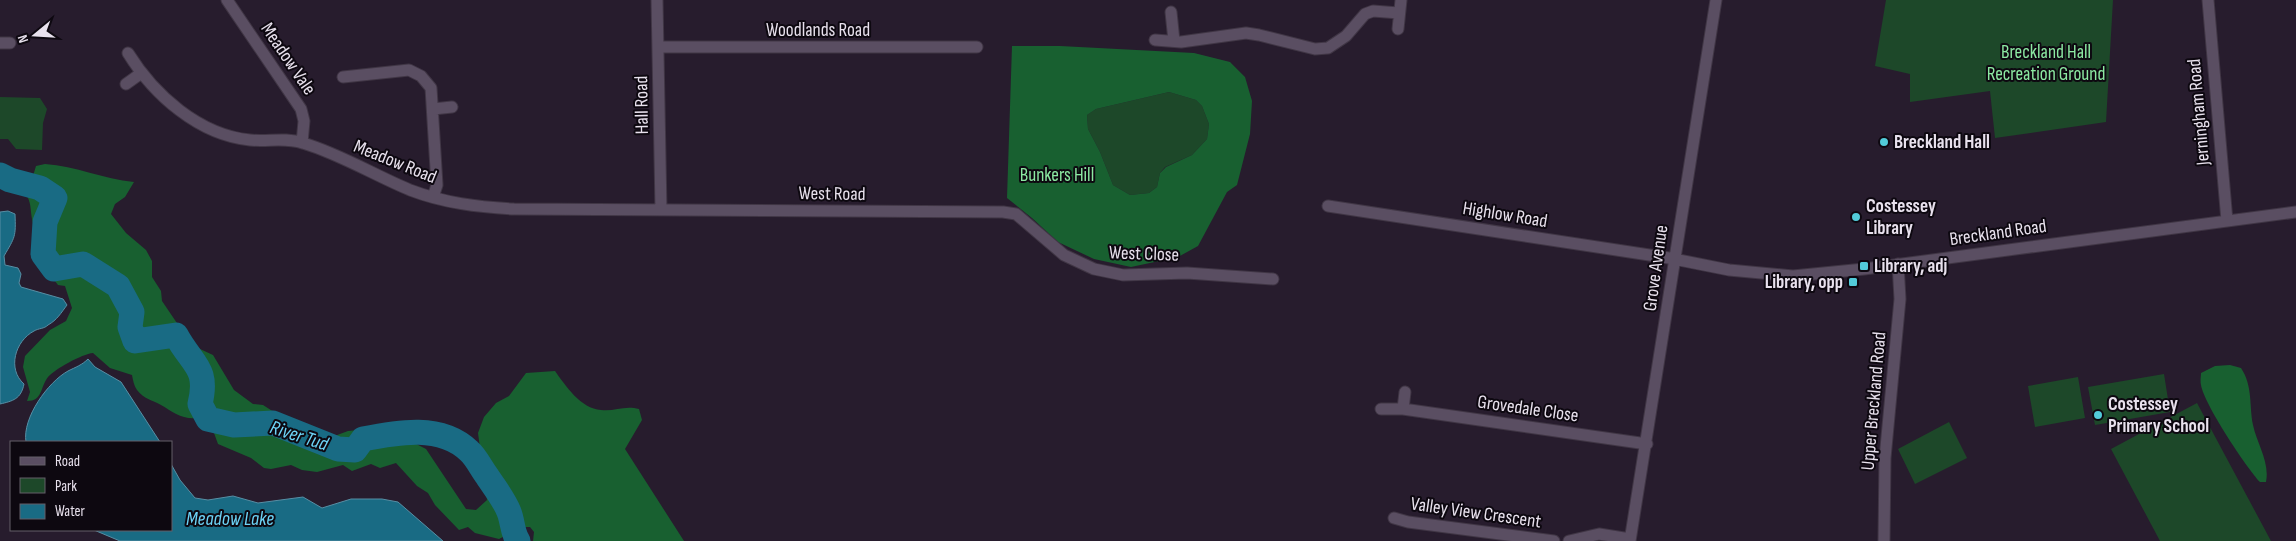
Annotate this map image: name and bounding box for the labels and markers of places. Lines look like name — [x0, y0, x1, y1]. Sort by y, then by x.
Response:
place label: Breckland Hall — [1894, 131, 1990, 154]
marker: Breckland Hall — [1878, 136, 1890, 148]
place label: Costessey Library — [1866, 195, 1936, 240]
marker: Costessey Library — [1850, 211, 1862, 223]
place label: Library, adj — [1874, 255, 1948, 278]
marker: Library, adj — [1858, 260, 1870, 272]
place label: Library, opp — [1765, 271, 1843, 294]
marker: Library, opp — [1847, 276, 1859, 288]
place label: Costessey Primary School — [2108, 393, 2209, 438]
marker: Costessey Primary School — [2092, 409, 2104, 421]

